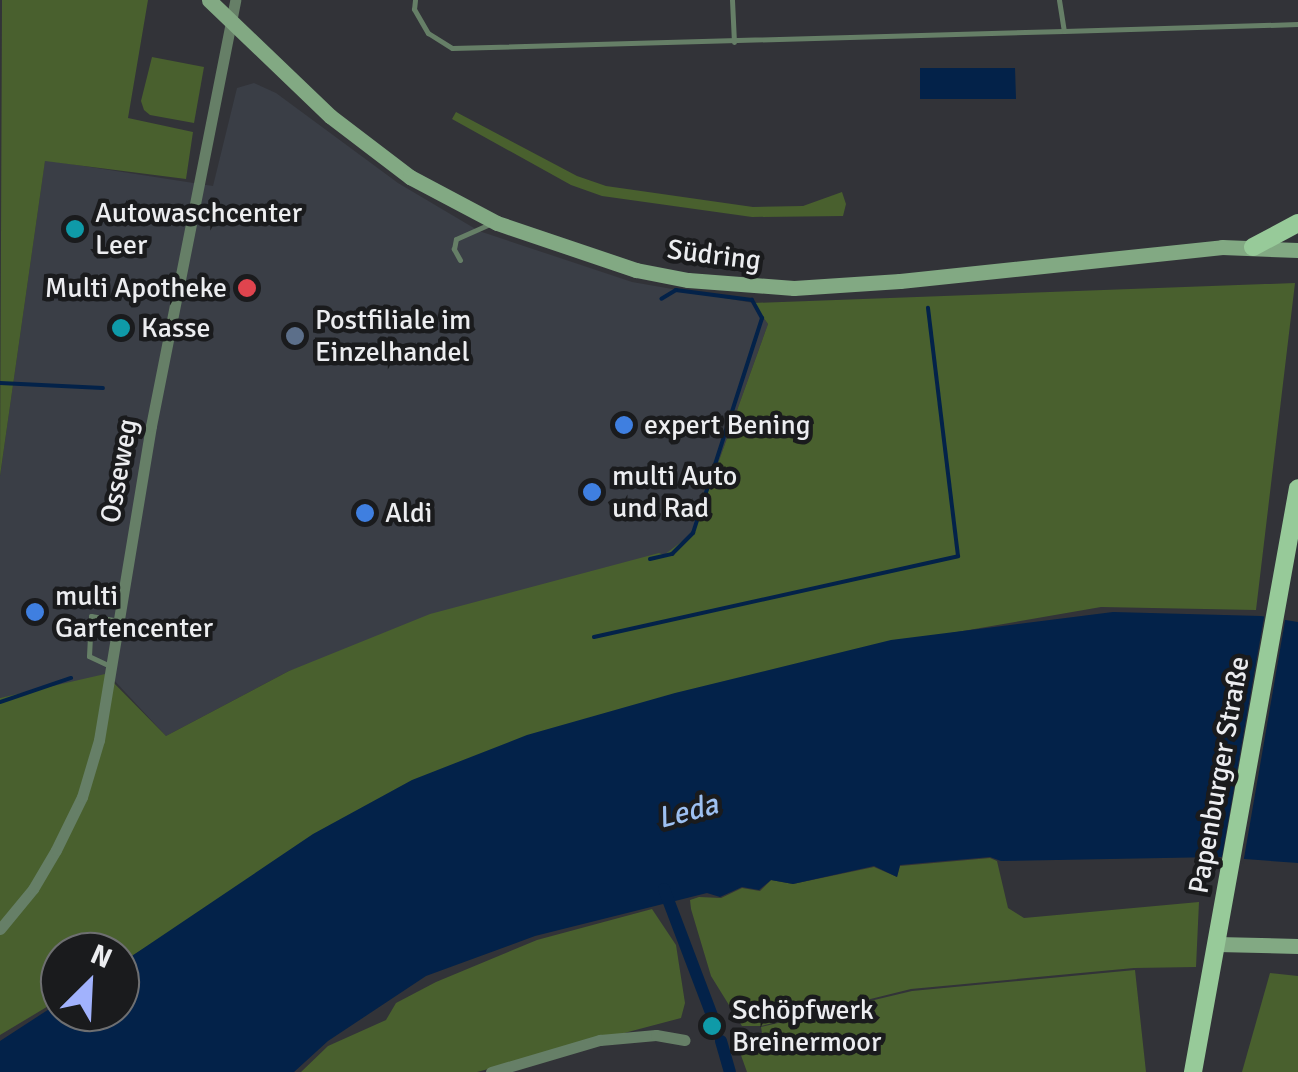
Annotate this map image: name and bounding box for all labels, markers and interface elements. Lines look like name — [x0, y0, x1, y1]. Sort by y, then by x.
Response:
place label: Autowaschcenter Leer — [95, 196, 302, 262]
marker: Autowaschcenter Leer — [64, 218, 86, 240]
street label: Südring — [665, 233, 763, 277]
place label: Multi Apotheke — [45, 271, 227, 305]
marker: Multi Apotheke — [236, 277, 258, 299]
place label: Postfiliale im Einzelhandel — [315, 303, 471, 369]
place label: Kasse — [141, 311, 210, 345]
marker: Kasse — [110, 317, 132, 339]
marker: Postfiliale im Einzelhandel — [284, 325, 306, 347]
place label: expert Bening — [644, 408, 810, 442]
marker: expert Bening — [613, 414, 635, 436]
street label: Osseweg — [93, 416, 145, 526]
place label: multi Auto und Rad — [612, 459, 737, 525]
marker: multi Auto und Rad — [581, 481, 603, 503]
place label: Aldi — [385, 496, 432, 530]
marker: Aldi — [354, 502, 376, 524]
place label: multi Gartencenter — [55, 579, 213, 645]
marker: multi Gartencenter — [24, 601, 46, 623]
street label: Papenburger Straße — [1182, 654, 1256, 896]
water label: Leda — [654, 787, 722, 837]
north arrow — [40, 932, 140, 1032]
text: N — [86, 937, 117, 976]
place label: Schöpfwerk Breinermoor — [732, 993, 881, 1059]
marker: Schöpfwerk Breinermoor — [701, 1015, 723, 1037]

